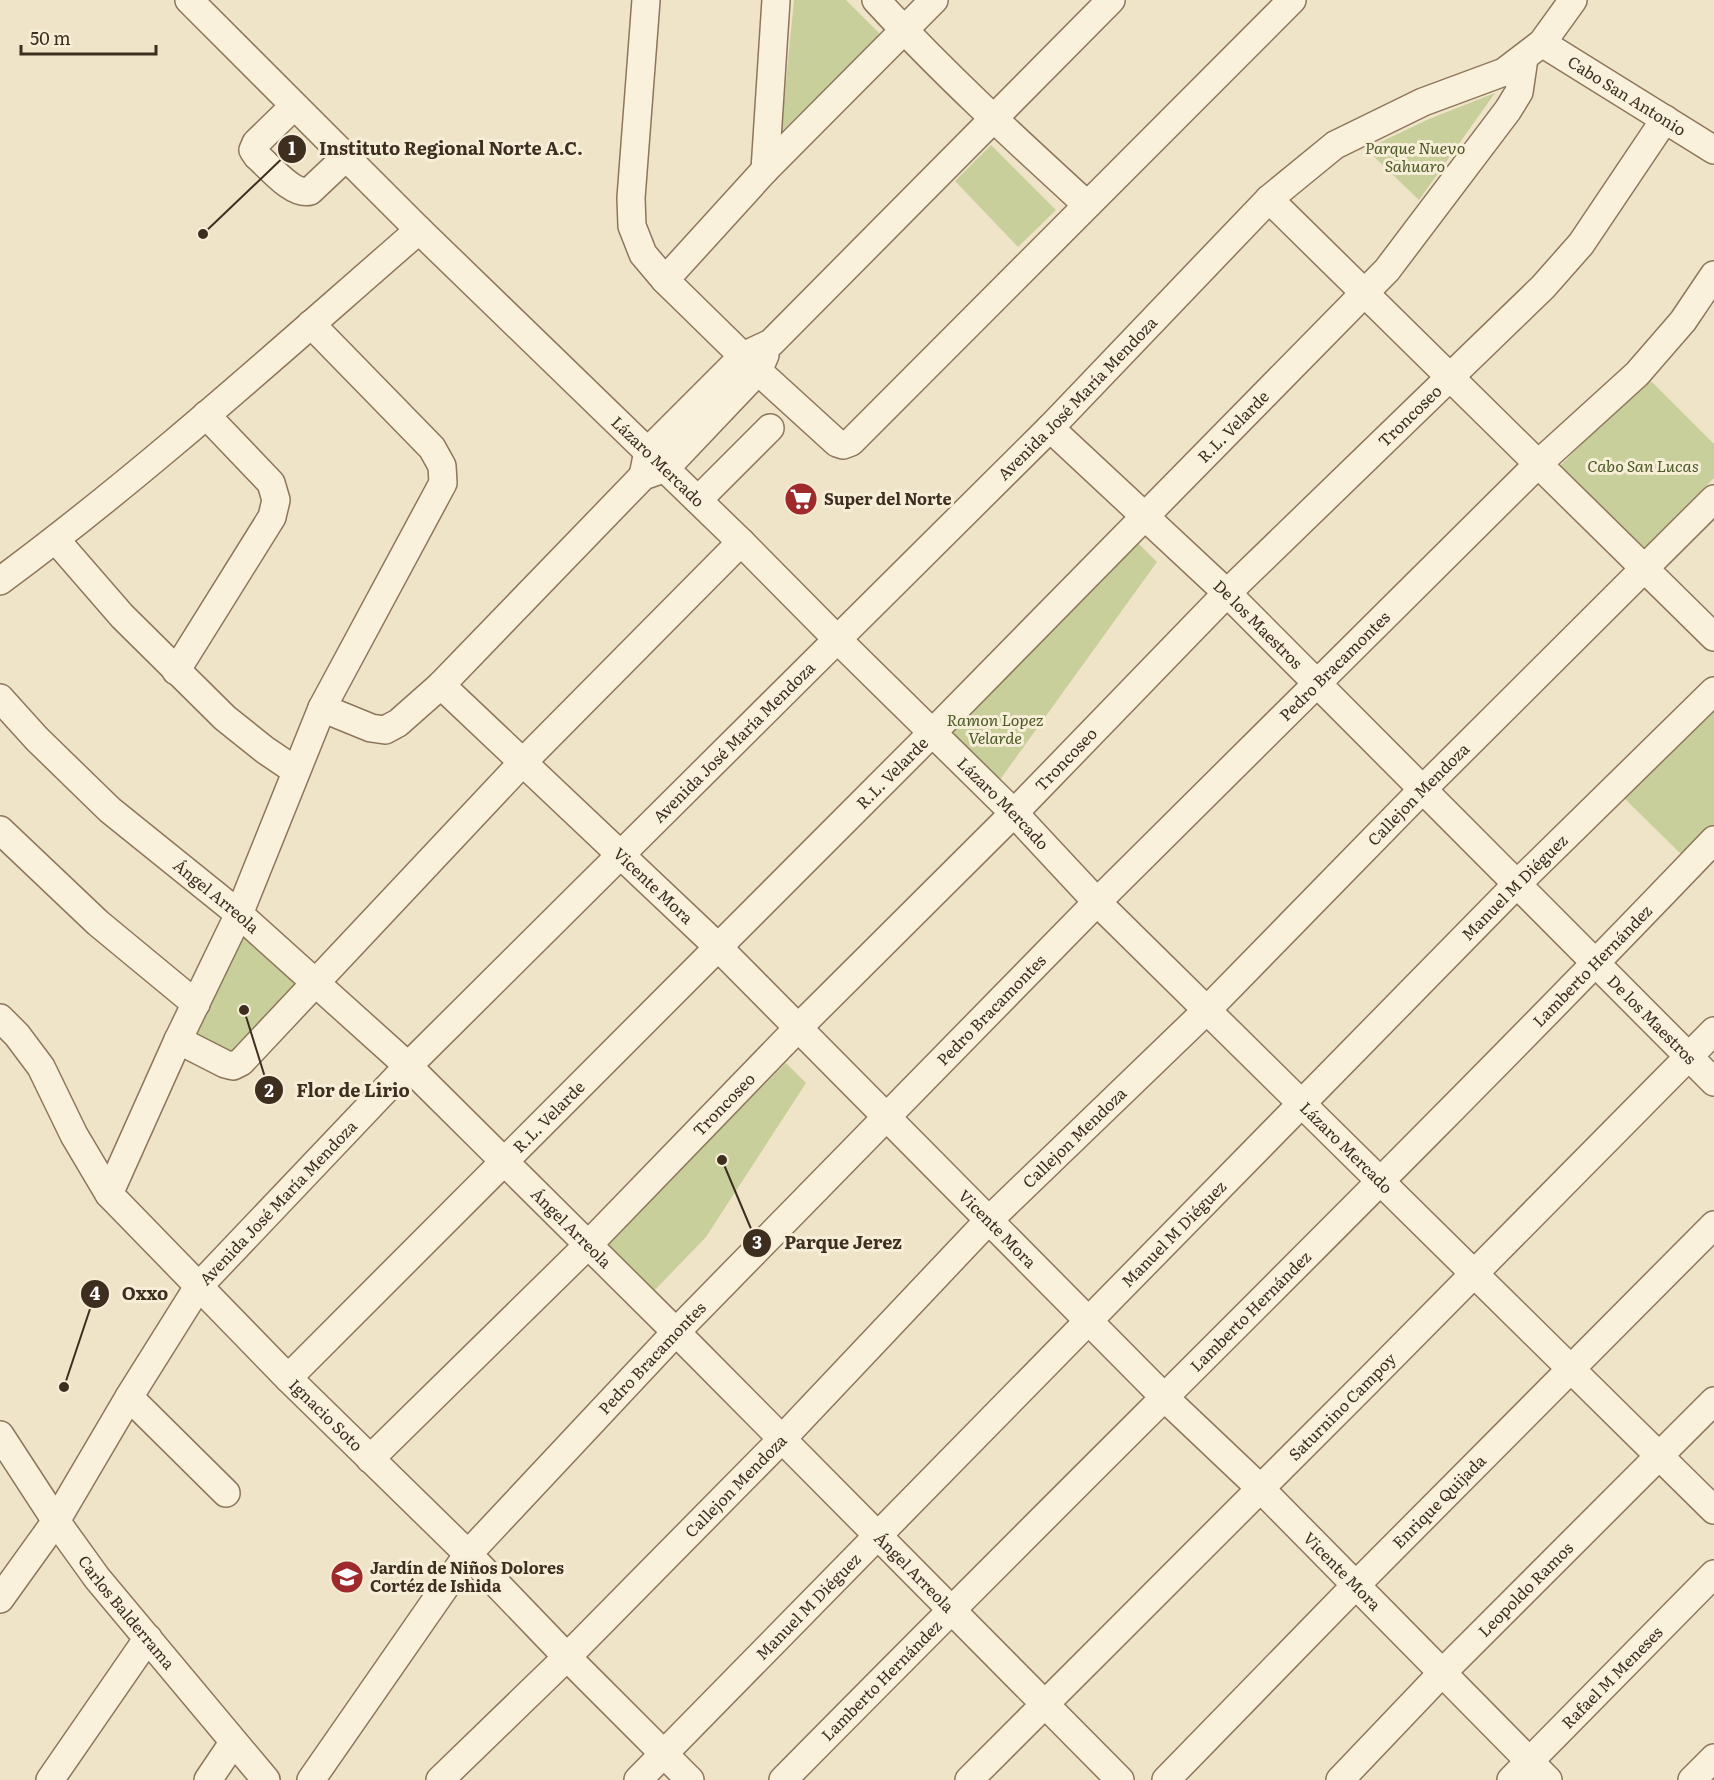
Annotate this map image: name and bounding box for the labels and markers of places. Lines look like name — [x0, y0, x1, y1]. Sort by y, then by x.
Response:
callout: Instituto Regional Norte A.C. — [277, 131, 595, 167]
supermarket icon: Super del Norte — [783, 481, 819, 517]
place label: Super del Norte — [824, 486, 951, 510]
callout: Flor de Lirio — [254, 1072, 421, 1108]
callout: Parque Jerez — [742, 1225, 914, 1261]
callout: Oxxo — [80, 1276, 181, 1312]
place label: Jardín de Niños Dolores Cortéz de Ishida — [370, 1555, 564, 1597]
school or university icon: Jardín de Niños Dolores Cortéz de Ishida — [329, 1559, 365, 1595]

